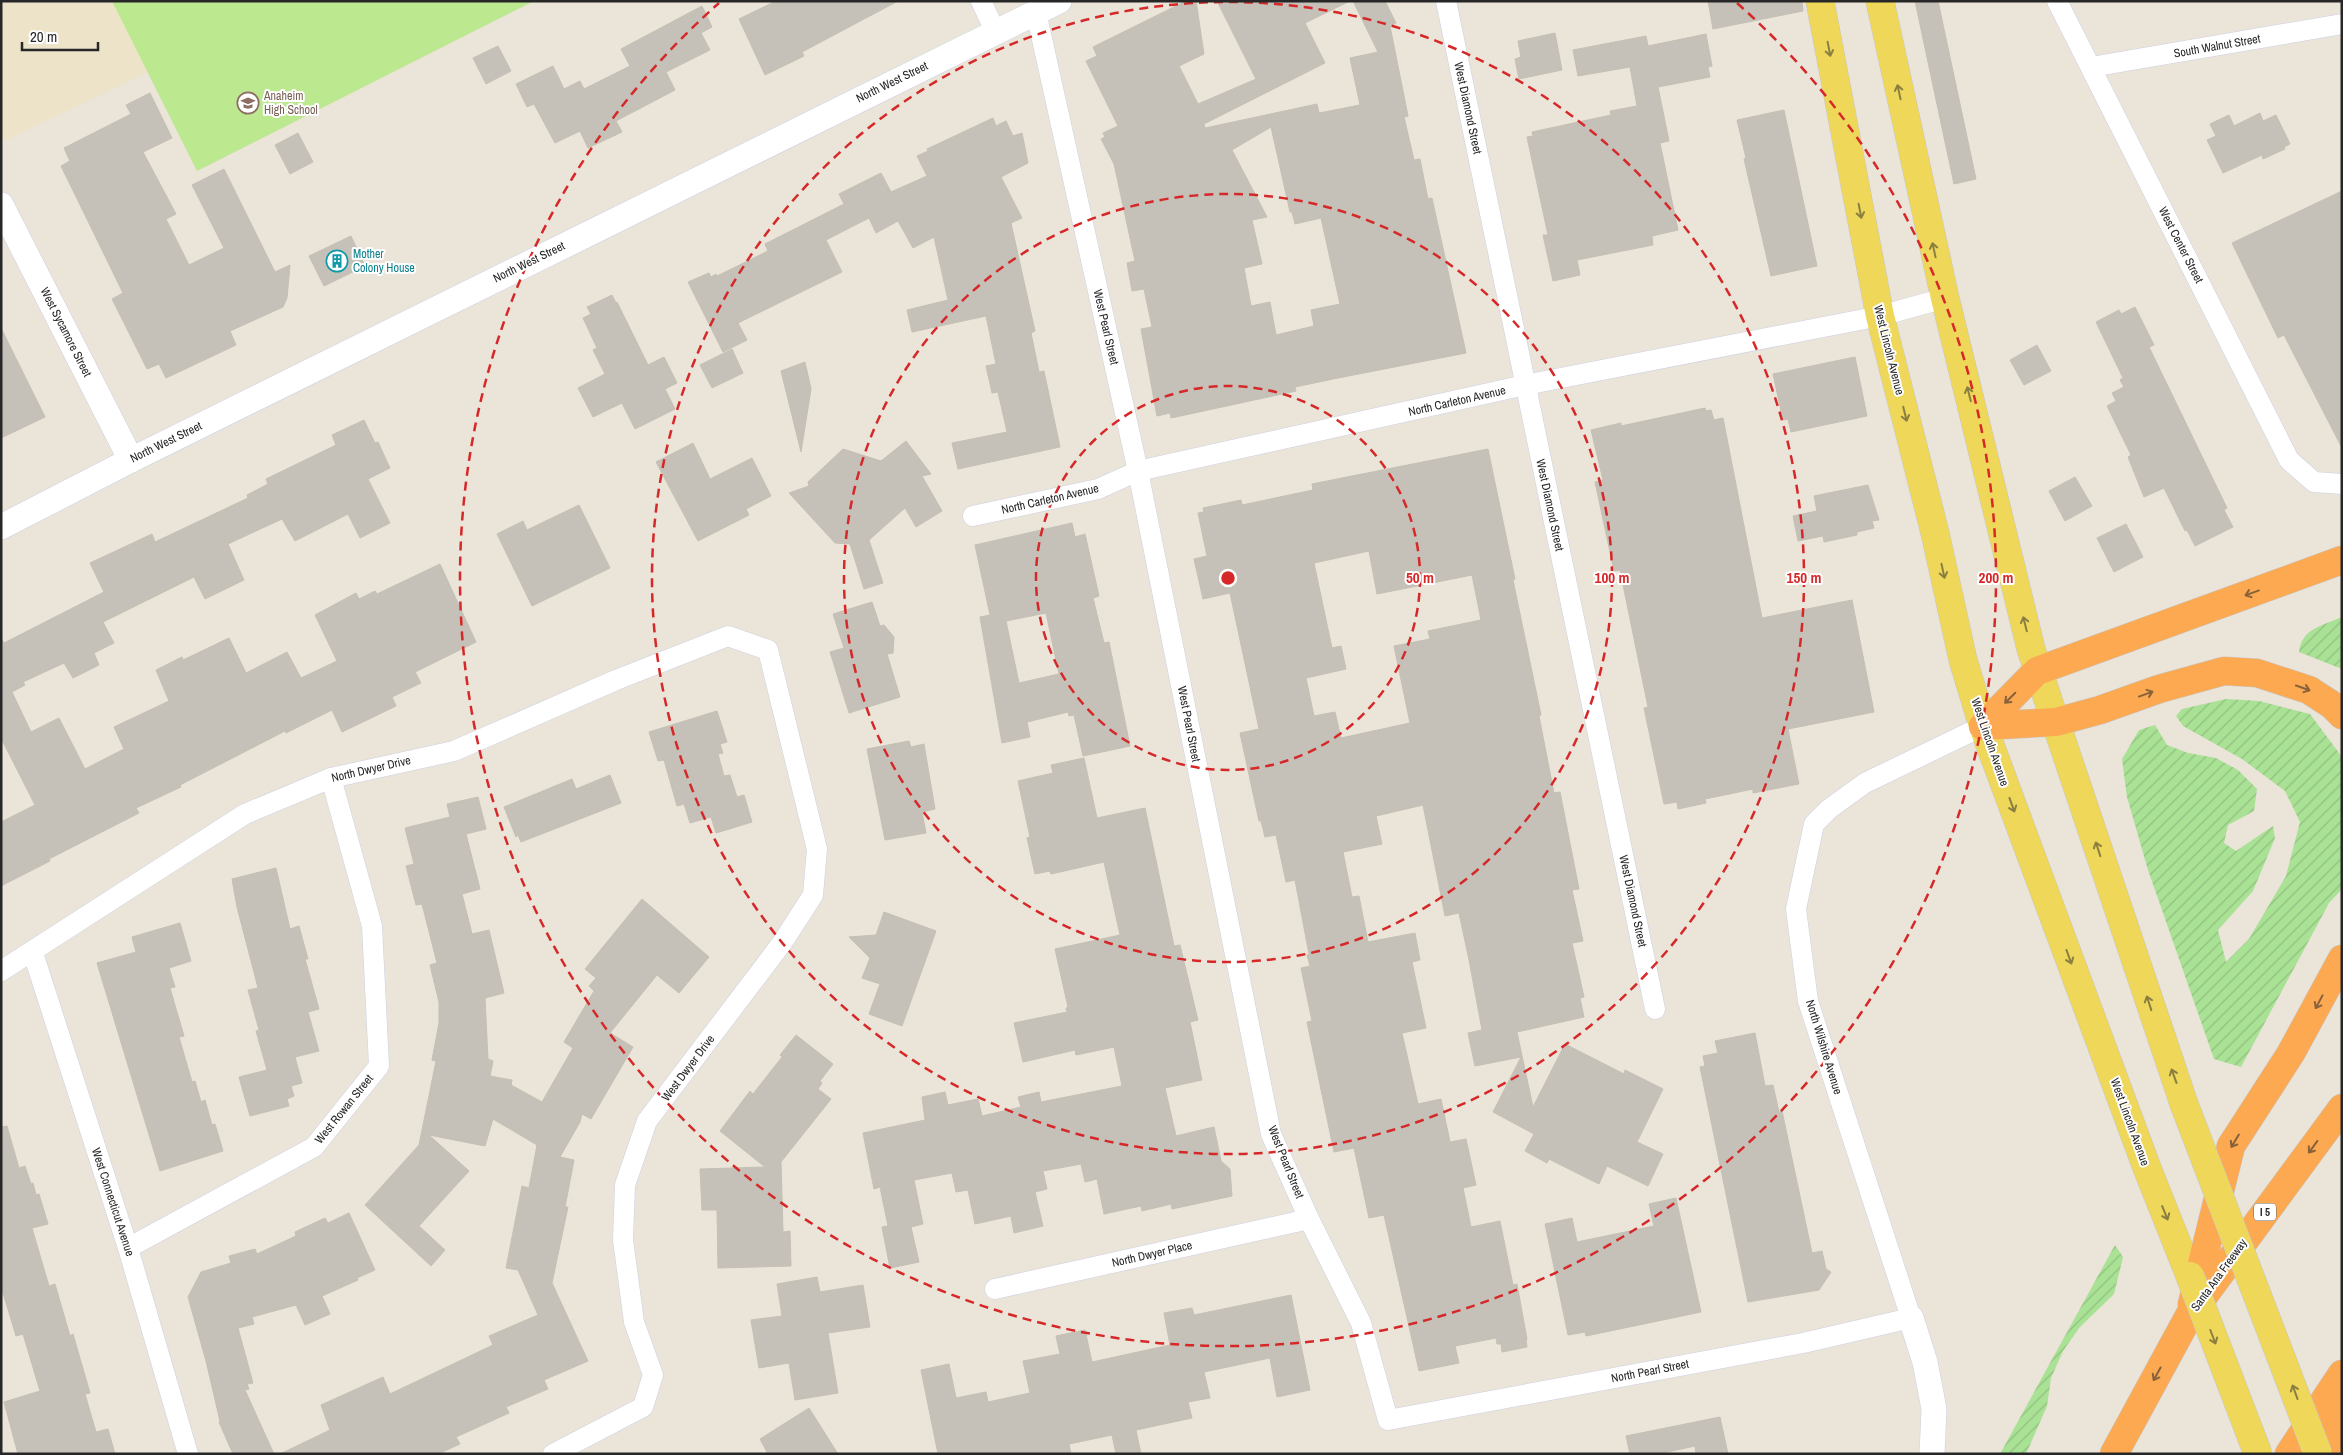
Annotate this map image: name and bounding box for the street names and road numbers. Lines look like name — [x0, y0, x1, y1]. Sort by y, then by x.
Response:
street label: South Walnut Street — [2172, 30, 2262, 61]
street label: North West Street — [853, 58, 931, 106]
street label: West Diamond Street — [1450, 60, 1486, 156]
street label: West Center Street — [2155, 204, 2207, 286]
street label: North West Street — [490, 238, 568, 286]
street label: West Sycamore Street — [37, 285, 96, 380]
street label: West Pearl Street — [1090, 288, 1123, 367]
street label: West Lincoln Avenue — [1870, 303, 1908, 397]
street label: North Carleton Avenue — [1407, 382, 1507, 420]
street label: North West Street — [127, 418, 205, 466]
street label: West Diamond Street — [1532, 457, 1568, 553]
street label: North Carleton Avenue — [1000, 480, 1100, 518]
street label: West Pearl Street — [1174, 685, 1204, 764]
street label: West Lincoln Avenue — [1967, 696, 2013, 788]
street label: North Dwyer Drive — [330, 752, 412, 786]
street label: West Diamond Street — [1615, 853, 1651, 949]
street label: North Wilshire Avenue — [1802, 998, 1846, 1096]
street label: West Dwyer Drive — [658, 1032, 718, 1104]
street label: West Rowan Street — [311, 1071, 377, 1147]
street label: West Lincoln Avenue — [2107, 1076, 2153, 1168]
street label: West Pearl Street — [1264, 1123, 1308, 1201]
street label: West Connecticut Avenue — [88, 1146, 138, 1258]
road number: I 5 — [2254, 1204, 2276, 1220]
street label: Santa Ana Freeway — [2187, 1235, 2251, 1314]
street label: North Dwyer Place — [1110, 1237, 1194, 1271]
street label: North Pearl Street — [1610, 1356, 1690, 1386]

